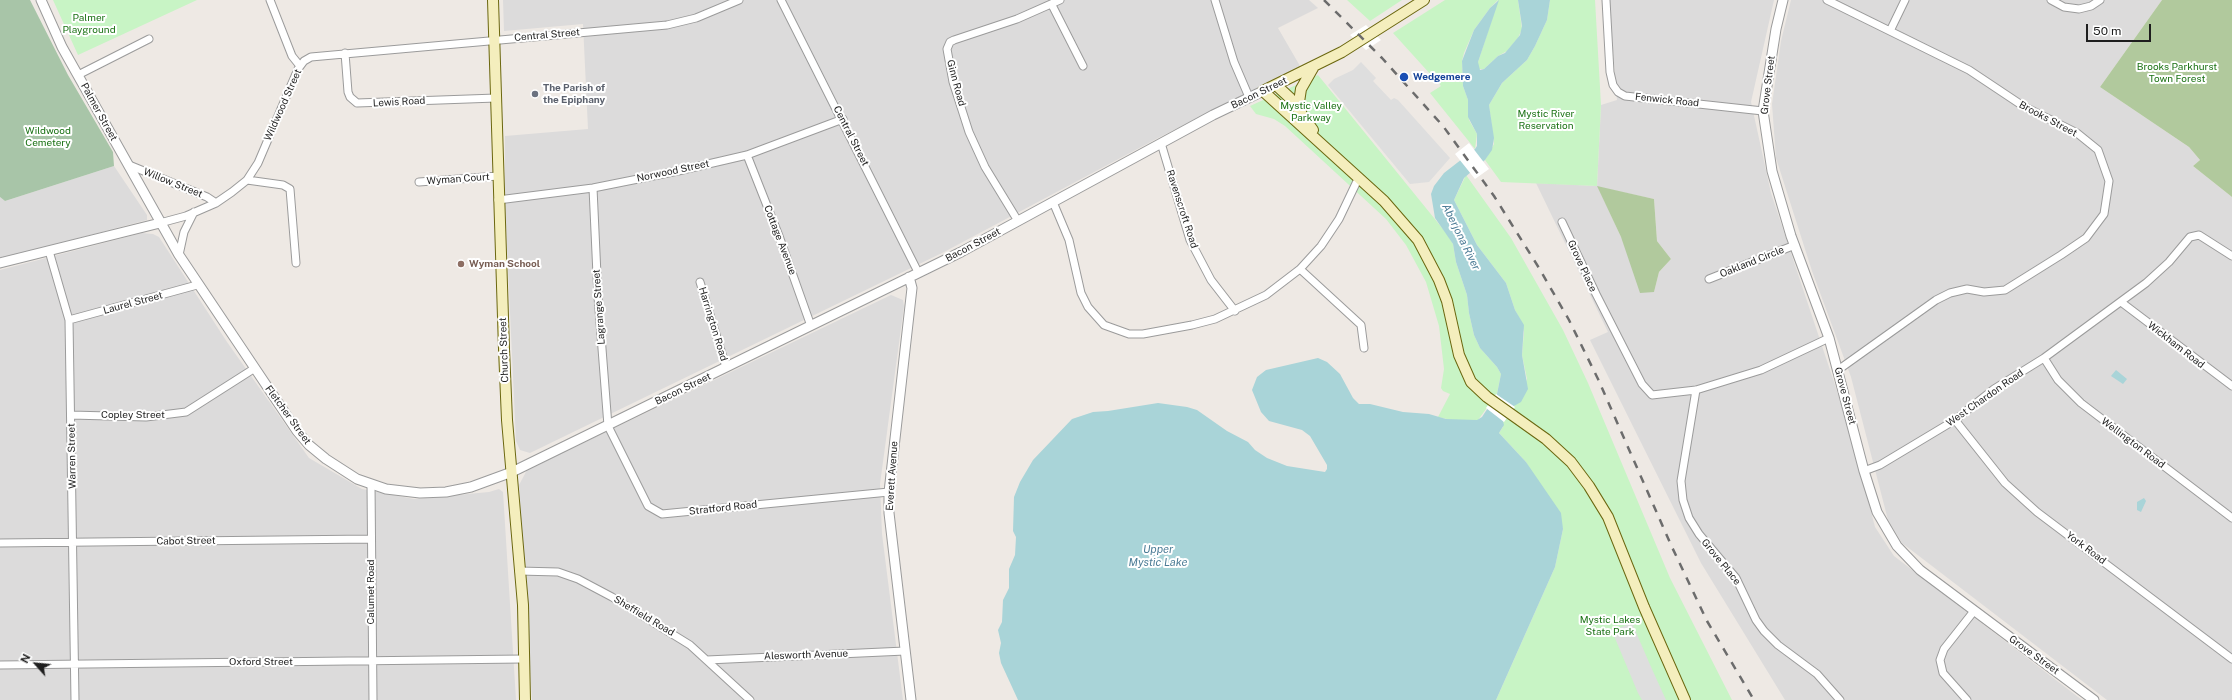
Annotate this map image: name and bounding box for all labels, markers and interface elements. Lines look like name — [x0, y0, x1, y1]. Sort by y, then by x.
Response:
park label: Palmer Playground — [62, 12, 116, 36]
scale bar — [2088, 16, 2153, 42]
text: 50 m — [2093, 24, 2121, 38]
street label: Central Street — [514, 26, 580, 44]
street label: Grove Street — [1758, 55, 1778, 115]
street label: Ginn Road — [944, 58, 968, 108]
park label: Brooks Parkhurst Town Forest — [2137, 61, 2217, 84]
street label: Wildwood Street — [262, 67, 304, 143]
marker: Wedgemere — [1398, 71, 1410, 83]
place label: Wedgemere — [1413, 71, 1470, 83]
street label: Bacon Street — [1229, 74, 1289, 112]
street label: Palmer Street — [78, 81, 120, 143]
place label: The Parish of the Epiphany — [543, 82, 605, 106]
marker: The Parish of the Epiphany — [530, 89, 540, 99]
street label: Fenwick Road — [1634, 91, 1700, 109]
street label: Lewis Road — [372, 95, 426, 109]
street label: Brooks Street — [2017, 99, 2079, 139]
park label: Mystic Valley Parkway — [1280, 100, 1342, 124]
street label: Central Street — [831, 104, 871, 168]
park label: Mystic River Reservation — [1518, 108, 1574, 132]
park label: Wildwood Cemetery — [25, 125, 71, 148]
street label: Norwood Street — [636, 157, 710, 185]
street label: Willow Street — [142, 166, 204, 200]
street label: Ravenscroft Road — [1164, 168, 1200, 250]
street label: Wyman Court — [426, 171, 490, 187]
water label: Aberjona River — [1439, 202, 1483, 272]
street label: Cottage Avenue — [761, 204, 799, 276]
street label: Bacon Street — [943, 225, 1003, 265]
street label: Grove Place — [1565, 238, 1599, 294]
street label: Oakland Circle — [1718, 244, 1786, 280]
place label: Wyman School — [469, 258, 540, 270]
marker: Wyman School — [456, 259, 466, 269]
street label: Lagrange Street — [590, 269, 608, 345]
street label: Harrington Road — [696, 286, 730, 362]
street label: Laurel Street — [102, 289, 164, 317]
street label: Church Street — [497, 317, 511, 383]
street label: Wickham Road — [2145, 319, 2207, 371]
street label: Grove Street — [1832, 366, 1858, 426]
street label: West Chardon Road — [1944, 367, 2026, 429]
street label: Bacon Street — [653, 370, 713, 408]
street label: Fletcher Street — [262, 383, 314, 447]
street label: Copley Street — [101, 409, 165, 421]
street label: Wellington Road — [2099, 415, 2167, 471]
street label: Warren Street — [65, 423, 79, 489]
street label: Everett Avenue — [884, 441, 900, 511]
street label: Stratford Road — [688, 498, 758, 518]
street label: York Road — [2064, 529, 2108, 567]
street label: Cabot Street — [156, 534, 216, 548]
street label: Grove Place — [1699, 537, 1743, 587]
water label: Upper Mystic Lake — [1129, 543, 1187, 569]
street label: Calumet Road — [365, 559, 377, 625]
street label: Sheffield Road — [612, 593, 676, 639]
park label: Mystic Lakes State Park — [1580, 614, 1640, 638]
street label: Grove Street — [2007, 633, 2061, 677]
north arrow — [16, 644, 56, 684]
street label: Alesworth Avenue — [764, 648, 848, 662]
text: N — [18, 652, 33, 665]
street label: Oxford Street — [229, 656, 293, 668]

